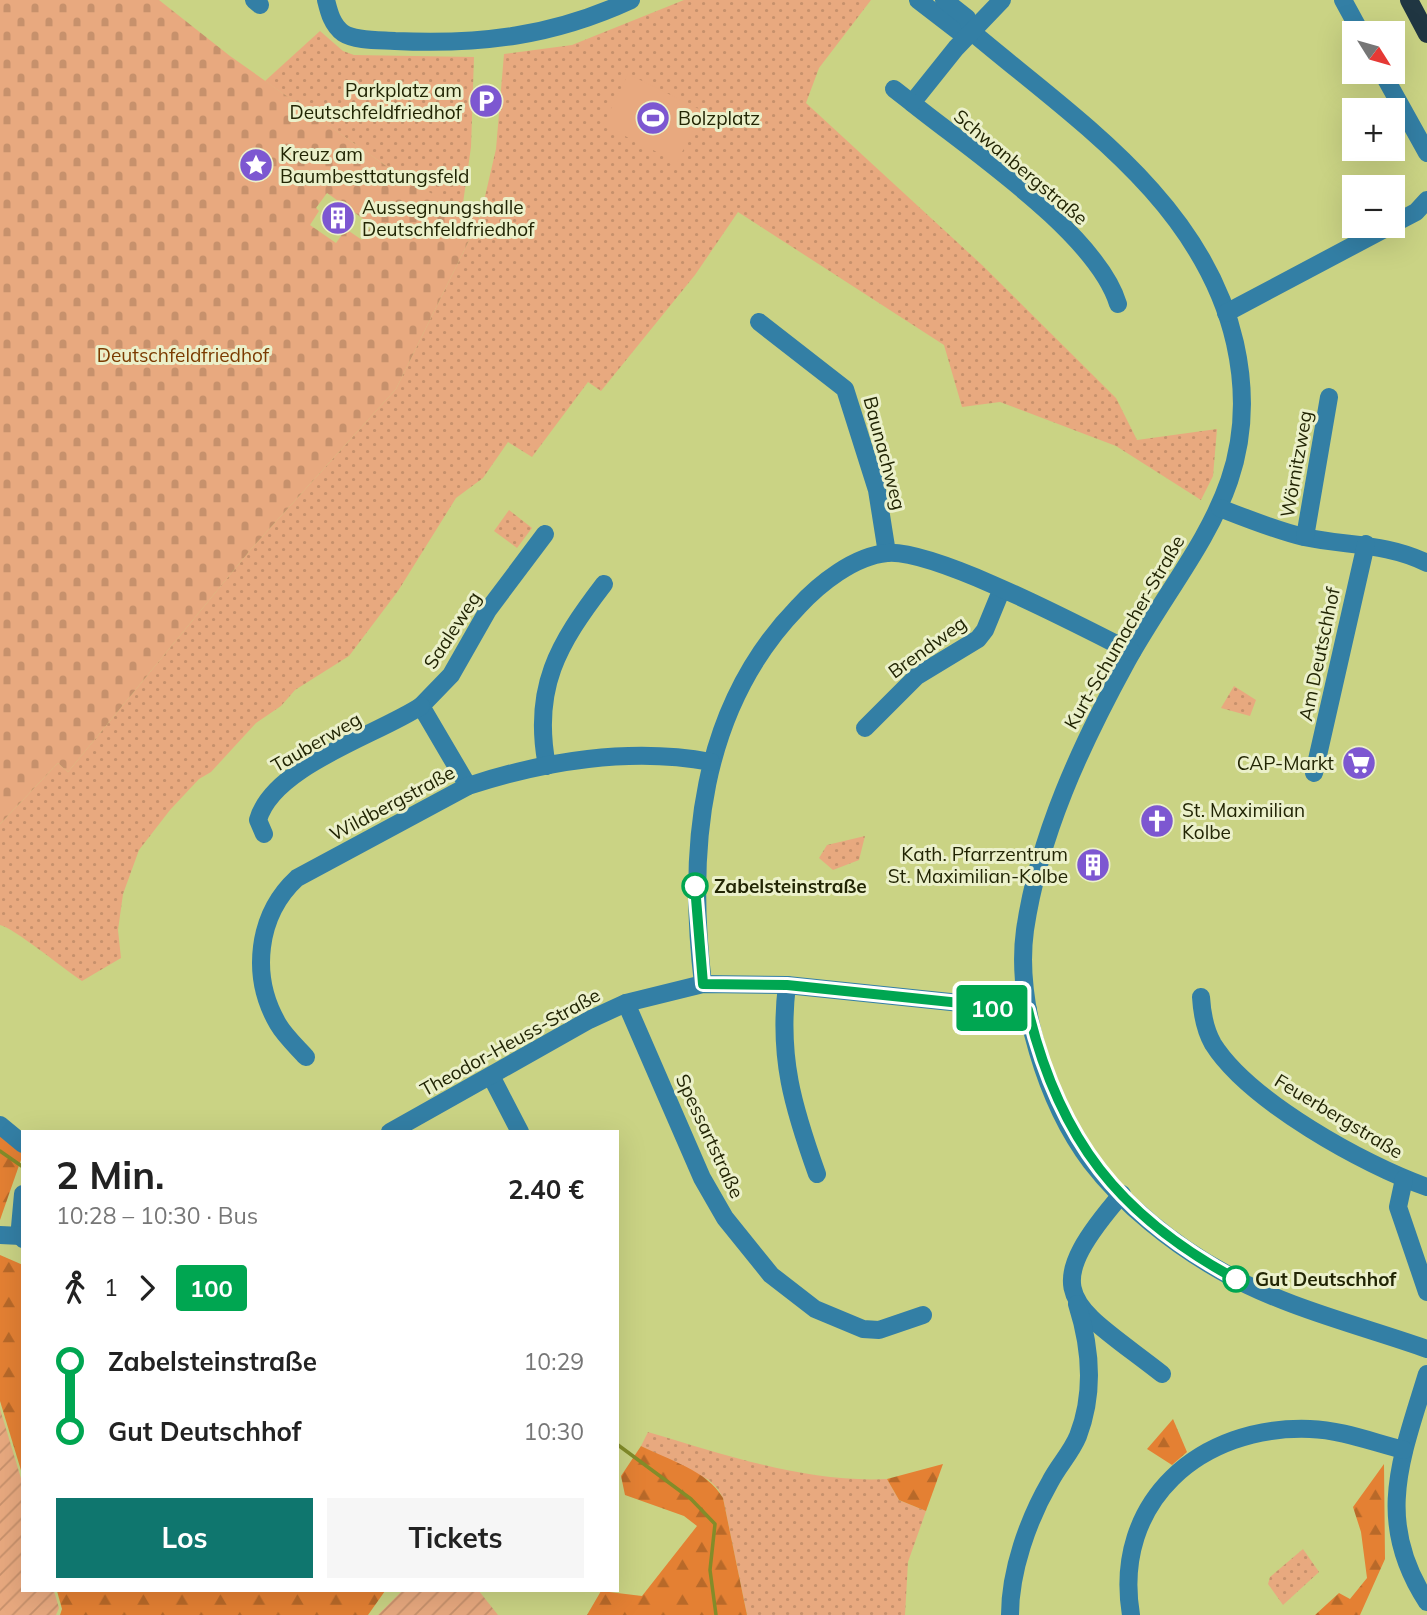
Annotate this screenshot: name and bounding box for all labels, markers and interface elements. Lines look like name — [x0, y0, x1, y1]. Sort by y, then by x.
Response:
north arrow — [1342, 21, 1405, 84]
map controls — [1342, 21, 1405, 238]
place label: Parkplatz am Deutschfeldfriedhof — [290, 78, 463, 124]
parking icon: Parkplatz am Deutschfeldfriedhof — [467, 82, 505, 120]
button: + — [1342, 98, 1405, 161]
sports icon: Bolzplatz — [634, 99, 672, 137]
street label: Schwanbergstraße — [949, 104, 1093, 230]
place label: Bolzplatz — [678, 106, 760, 130]
place label: Kreuz am Baumbesttatungsfeld — [280, 142, 470, 188]
place icon: Kreuz am Baumbesttatungsfeld — [237, 146, 275, 184]
button: − — [1342, 175, 1405, 238]
place label: Aussegnungshalle Deutschfeldfriedhof — [362, 195, 535, 241]
building icon: Aussegnungshalle Deutschfeldfriedhof — [319, 199, 357, 237]
park label: Deutschfeldfriedhof — [97, 343, 270, 367]
street label: Baunachweg — [858, 394, 912, 512]
street label: Wörnitzweg — [1275, 409, 1317, 519]
street label: Kurt-Schumacher-Straße — [1059, 531, 1189, 733]
street label: Am Deutschhof — [1293, 584, 1345, 723]
street label: Saaleweg — [418, 587, 486, 673]
street label: Brendweg — [883, 611, 971, 683]
street label: Tauberweg — [267, 707, 365, 777]
supermarket icon: CAP-Markt — [1340, 744, 1378, 782]
place label: CAP-Markt — [1237, 751, 1334, 775]
street label: Wildbergstraße — [325, 760, 459, 846]
place label: St. Maximilian Kolbe — [1182, 798, 1305, 844]
church icon: St. Maximilian Kolbe — [1138, 802, 1176, 840]
place label: Kath. Pfarrzentrum St. Maximilian-Kolbe — [888, 842, 1068, 888]
building icon: Kath. Pfarrzentrum St. Maximilian-Kolbe — [1074, 846, 1112, 884]
marker: Zabelsteinstraße — [682, 873, 708, 899]
place label: Zabelsteinstraße — [714, 874, 867, 898]
street label: Theodor-Heuss-Straße — [416, 983, 604, 1101]
line badge: 100 — [952, 985, 1032, 1031]
text: 100 — [970, 993, 1014, 1023]
street label: Feuerbergstraße — [1271, 1068, 1407, 1164]
street label: Spessartstraße — [671, 1070, 749, 1202]
text: 2 Min. — [56, 1151, 165, 1199]
text: 2.40 € — [508, 1173, 584, 1206]
text: 10:28 – 10:30 · Bus — [56, 1201, 258, 1230]
marker: Gut Deutschhof — [1223, 1266, 1249, 1292]
place label: Gut Deutschhof — [1255, 1267, 1397, 1291]
icon: walk — [56, 1269, 94, 1307]
icon: forward — [128, 1269, 166, 1307]
text: 1 — [104, 1273, 118, 1302]
text: 100 — [190, 1273, 233, 1303]
text: Zabelsteinstraße — [108, 1345, 317, 1378]
text: 10:29 — [524, 1347, 584, 1376]
text: Gut Deutschhof — [108, 1415, 301, 1448]
text: 10:30 — [524, 1417, 584, 1446]
button: Los — [56, 1498, 313, 1578]
button: Tickets — [327, 1498, 584, 1578]

